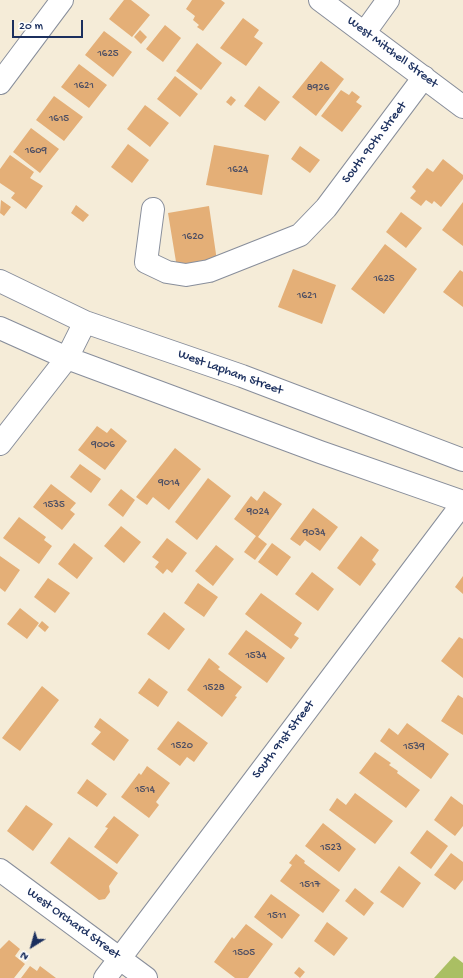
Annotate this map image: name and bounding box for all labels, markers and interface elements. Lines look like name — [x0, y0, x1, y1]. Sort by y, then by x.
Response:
scale bar — [14, 12, 85, 38]
street label: West Mitchell Street — [344, 14, 440, 92]
text: 20 m — [19, 20, 43, 34]
house number: 1625 — [97, 47, 119, 61]
house number: 1621 — [74, 79, 94, 93]
house number: 8926 — [307, 81, 329, 95]
street label: South 90th Street — [339, 99, 411, 187]
house number: 1615 — [49, 112, 69, 126]
house number: 1609 — [25, 144, 47, 158]
house number: 1624 — [228, 163, 248, 177]
house number: 1620 — [182, 230, 204, 244]
house number: 1625 — [373, 272, 395, 286]
house number: 1621 — [297, 289, 317, 303]
street label: West Lapham Street — [175, 347, 285, 399]
house number: 9006 — [91, 438, 115, 452]
house number: 9014 — [158, 476, 180, 490]
house number: 1535 — [43, 498, 65, 512]
house number: 9024 — [247, 505, 269, 519]
house number: 9034 — [303, 526, 325, 540]
house number: 1534 — [245, 649, 267, 663]
house number: 1528 — [203, 681, 225, 695]
street label: South 91st Street — [250, 698, 318, 782]
house number: 1520 — [171, 739, 193, 753]
house number: 1539 — [403, 740, 425, 754]
house number: 1514 — [135, 783, 155, 797]
house number: 1523 — [320, 841, 342, 855]
house number: 1517 — [300, 878, 320, 892]
street label: West Orchard Street — [23, 885, 123, 963]
house number: 1511 — [267, 909, 287, 923]
north arrow — [12, 926, 52, 966]
house number: 1505 — [233, 946, 255, 960]
text: N — [18, 949, 31, 963]

